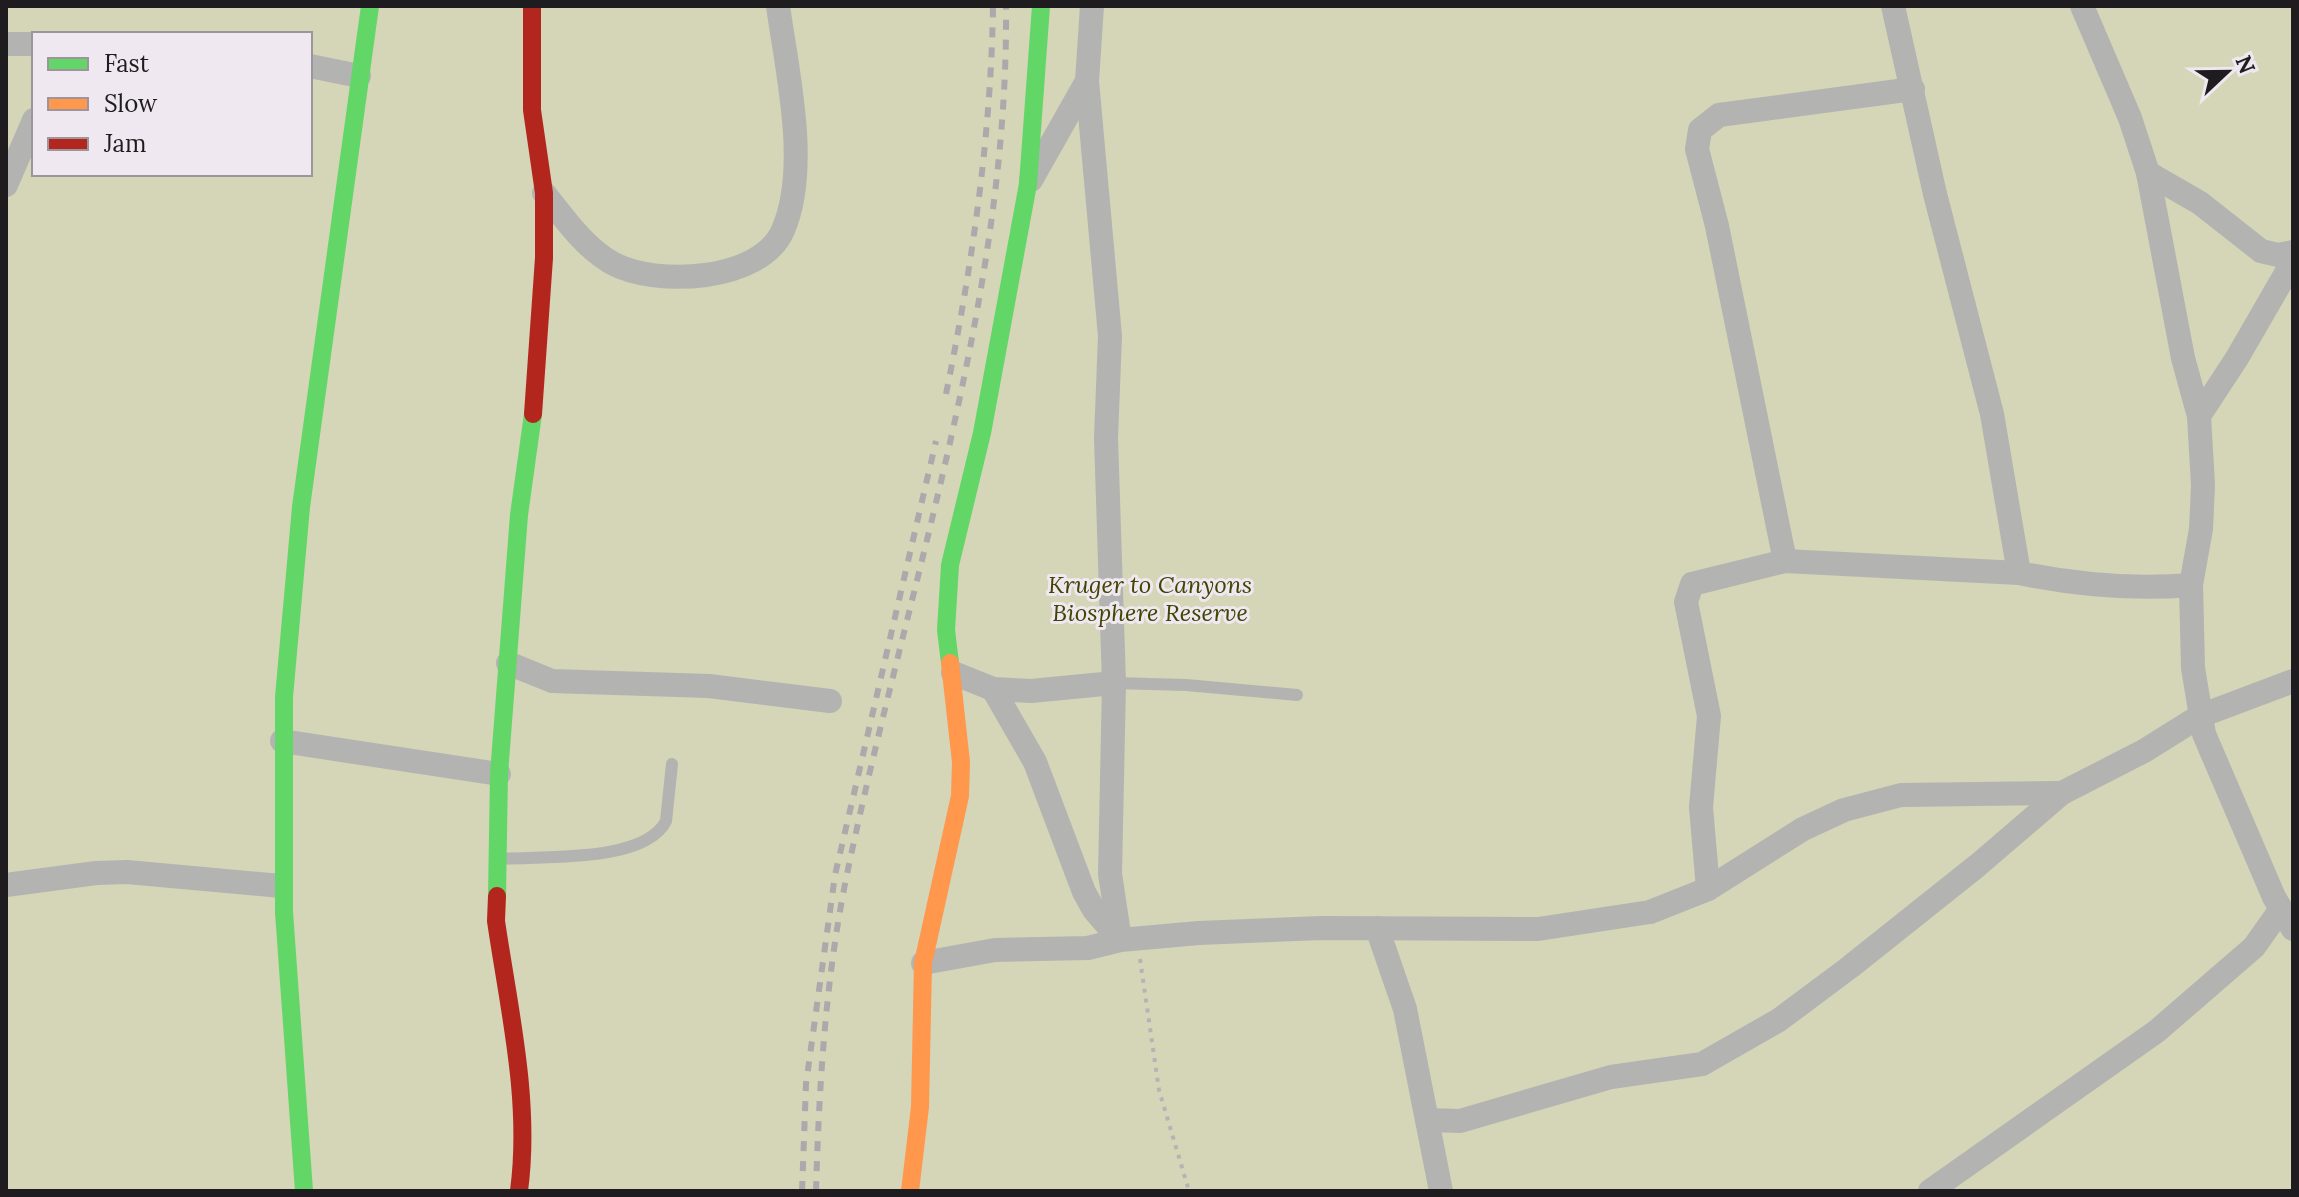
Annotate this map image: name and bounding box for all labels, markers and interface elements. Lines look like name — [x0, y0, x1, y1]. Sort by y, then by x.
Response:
legend — [32, 32, 312, 176]
north arrow — [2187, 32, 2267, 112]
text: Fast — [104, 48, 150, 79]
text: N — [2229, 51, 2262, 78]
text: Slow — [104, 88, 158, 119]
text: Jam — [103, 128, 146, 159]
park label: Kruger to Canyons Biosphere Reserve — [1048, 569, 1252, 628]

